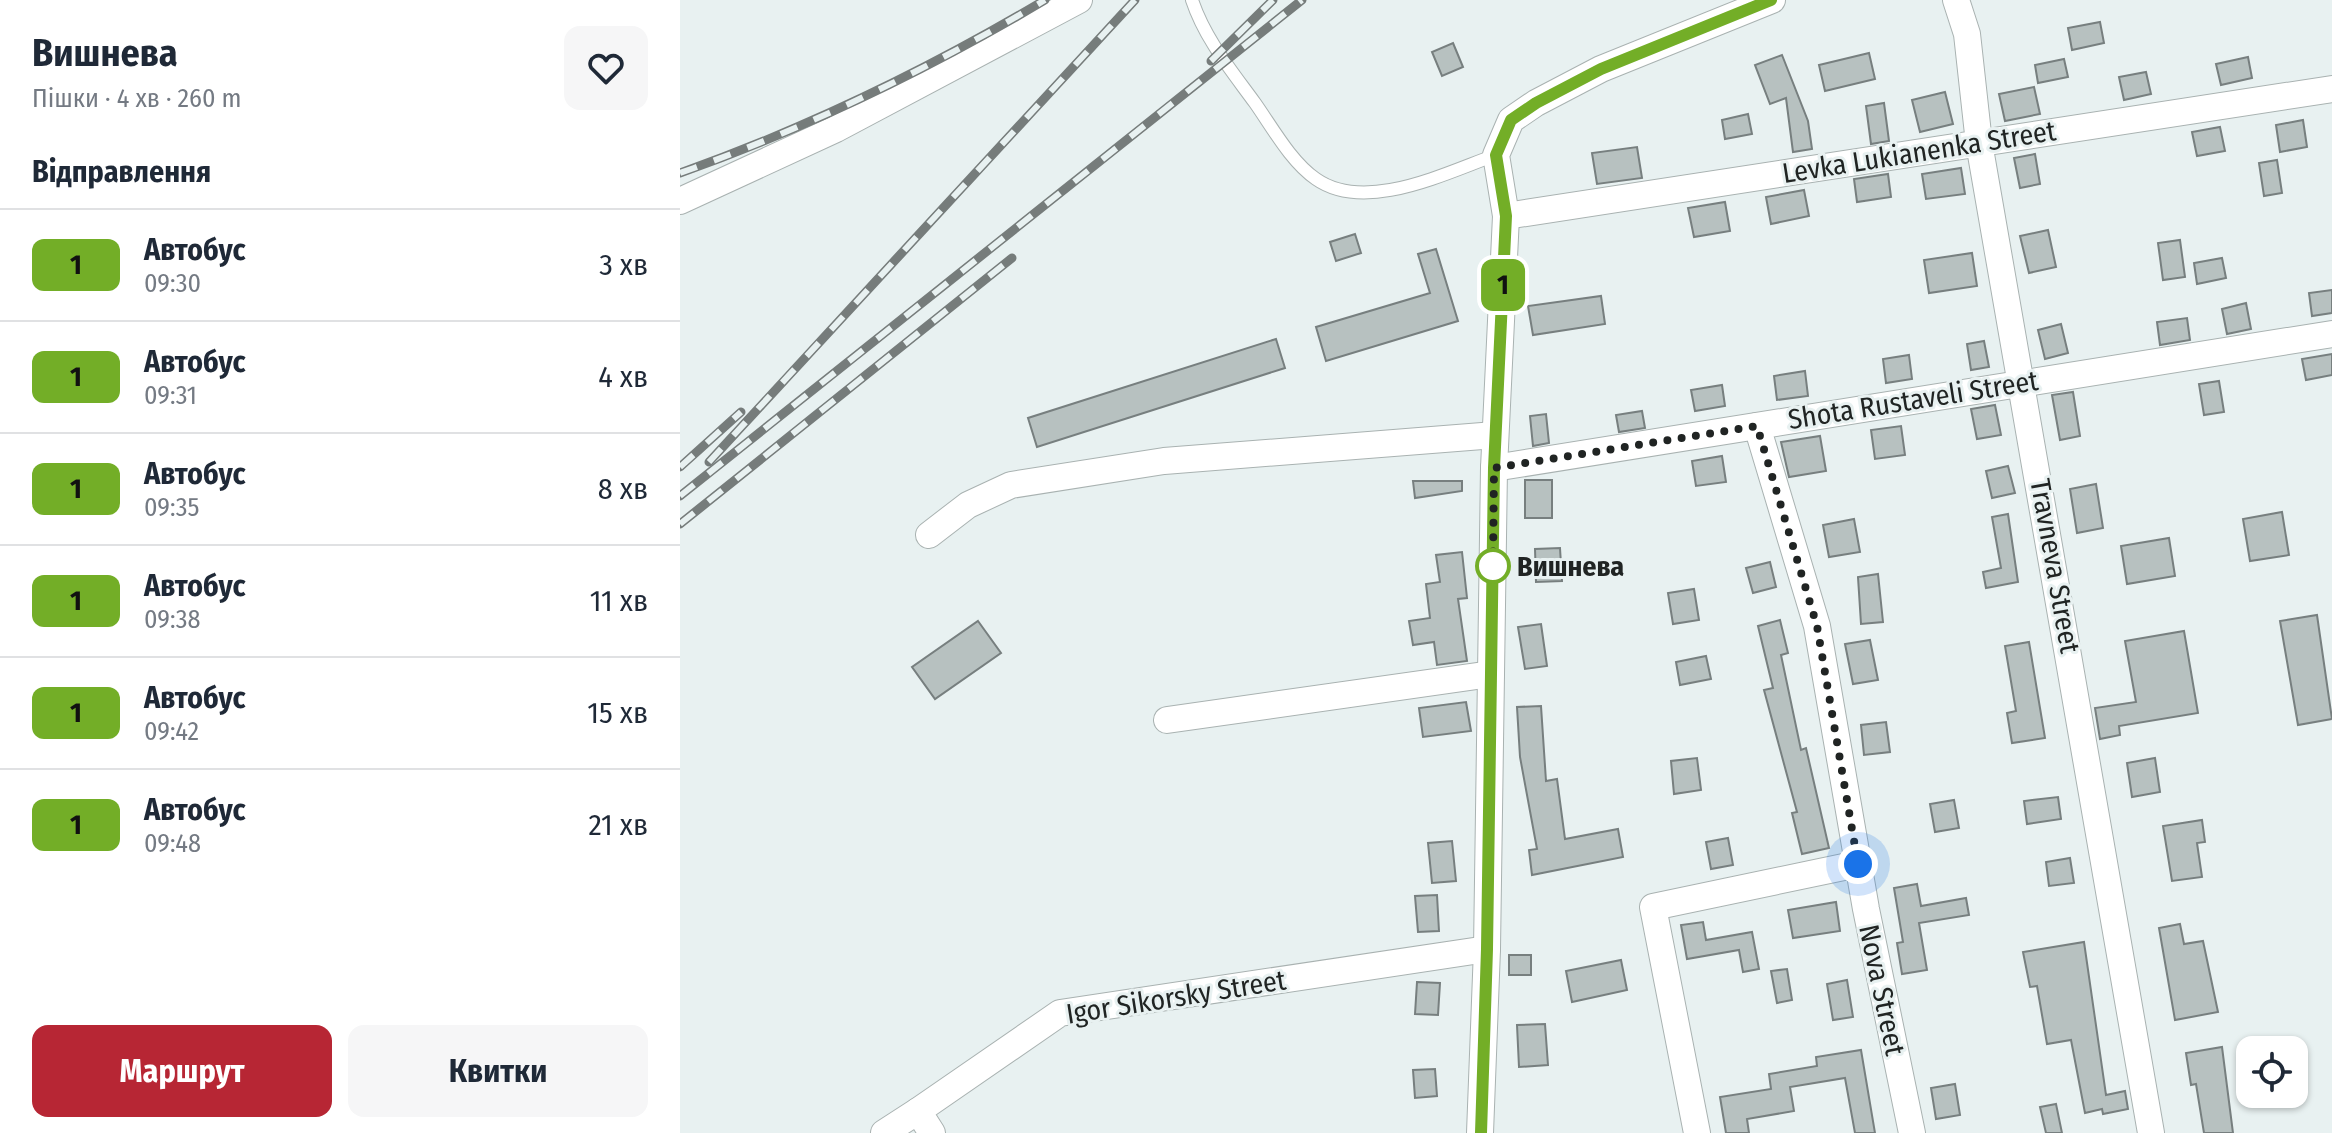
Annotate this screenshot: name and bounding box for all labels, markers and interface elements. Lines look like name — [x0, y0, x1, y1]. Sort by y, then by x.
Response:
button: heart — [564, 26, 648, 110]
text: Вишнева — [32, 30, 178, 76]
text: Пішки · 4 хв · 260 m — [32, 83, 242, 114]
street label: Levka Lukianenka Street — [1780, 114, 2059, 190]
text: Відправлення — [32, 154, 211, 190]
text: Автобус — [144, 232, 246, 268]
text: 3 хв — [599, 247, 648, 283]
text: 1 — [70, 248, 82, 281]
line badge: 1 — [1477, 259, 1529, 311]
text: 09:30 — [144, 268, 201, 299]
text: 1 — [1497, 268, 1509, 301]
text: Автобус — [144, 344, 246, 380]
text: 4 хв — [598, 359, 648, 395]
text: 1 — [70, 360, 82, 393]
street label: Shota Rustaveli Street — [1786, 364, 2041, 436]
text: 09:31 — [144, 380, 197, 411]
text: Автобус — [144, 456, 246, 492]
text: 8 хв — [598, 471, 648, 507]
text: 1 — [70, 472, 82, 505]
street label: Travneva Street — [2023, 476, 2087, 657]
text: 09:35 — [144, 492, 199, 523]
marker: Вишнева — [1476, 549, 1510, 583]
place label: Вишнева — [1517, 550, 1624, 583]
text: Автобус — [144, 568, 246, 604]
text: 11 хв — [590, 583, 648, 619]
text: 1 — [70, 584, 82, 617]
text: 09:38 — [144, 604, 200, 635]
text: Автобус — [144, 680, 246, 716]
text: 15 хв — [587, 695, 648, 731]
text: 1 — [70, 696, 82, 729]
text: 09:42 — [144, 716, 199, 747]
text: Автобус — [144, 792, 246, 828]
text: 21 хв — [588, 807, 648, 843]
text: 1 — [70, 808, 82, 841]
text: 09:48 — [144, 828, 201, 859]
your location — [1838, 844, 1878, 884]
street label: Nova Street — [1852, 922, 1912, 1059]
street label: Igor Sikorsky Street — [1064, 963, 1289, 1031]
button: Маршрут — [32, 1025, 332, 1117]
button: Квитки — [348, 1025, 648, 1117]
map controls — [2236, 1036, 2308, 1108]
button: locate — [2236, 1036, 2308, 1108]

